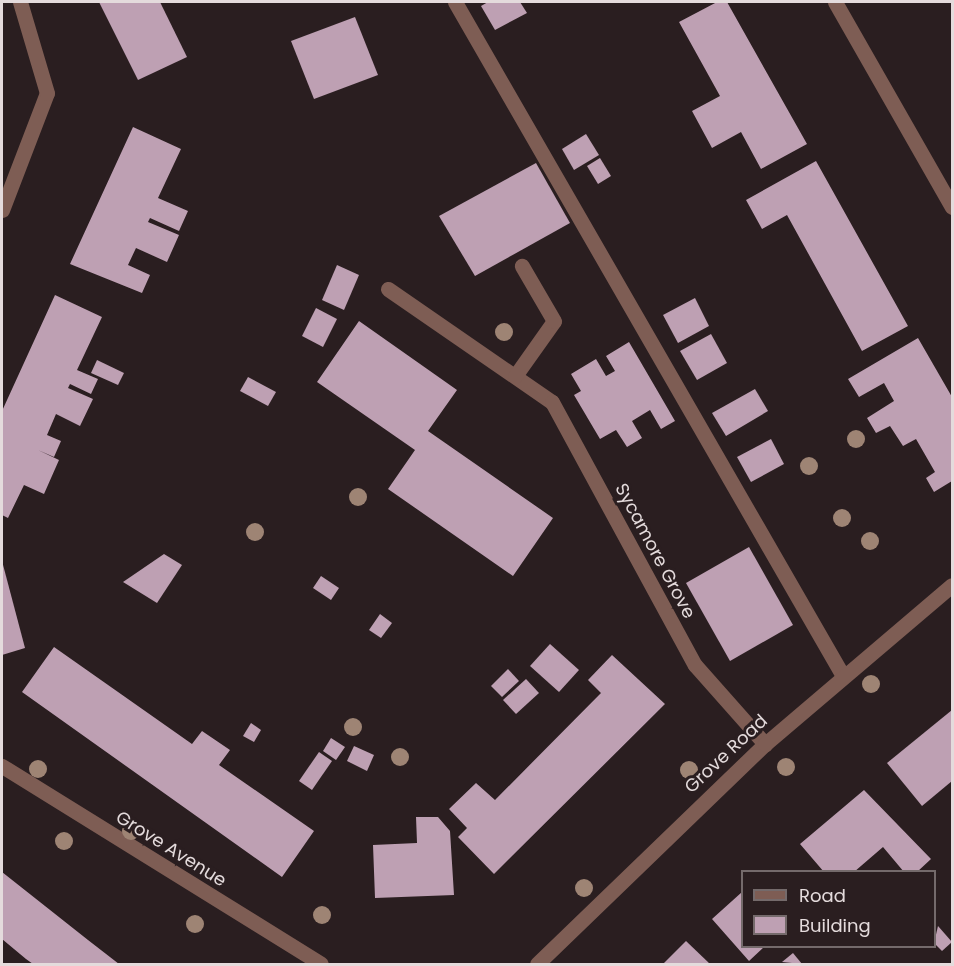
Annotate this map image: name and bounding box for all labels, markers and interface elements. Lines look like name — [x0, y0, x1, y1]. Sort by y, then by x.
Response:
street label: Sycamore Grove — [610, 480, 700, 622]
street label: Grove Road — [680, 710, 772, 798]
street label: Grove Avenue — [112, 806, 230, 892]
legend — [741, 870, 936, 948]
text: Road — [799, 883, 846, 908]
text: Building — [799, 913, 871, 938]

